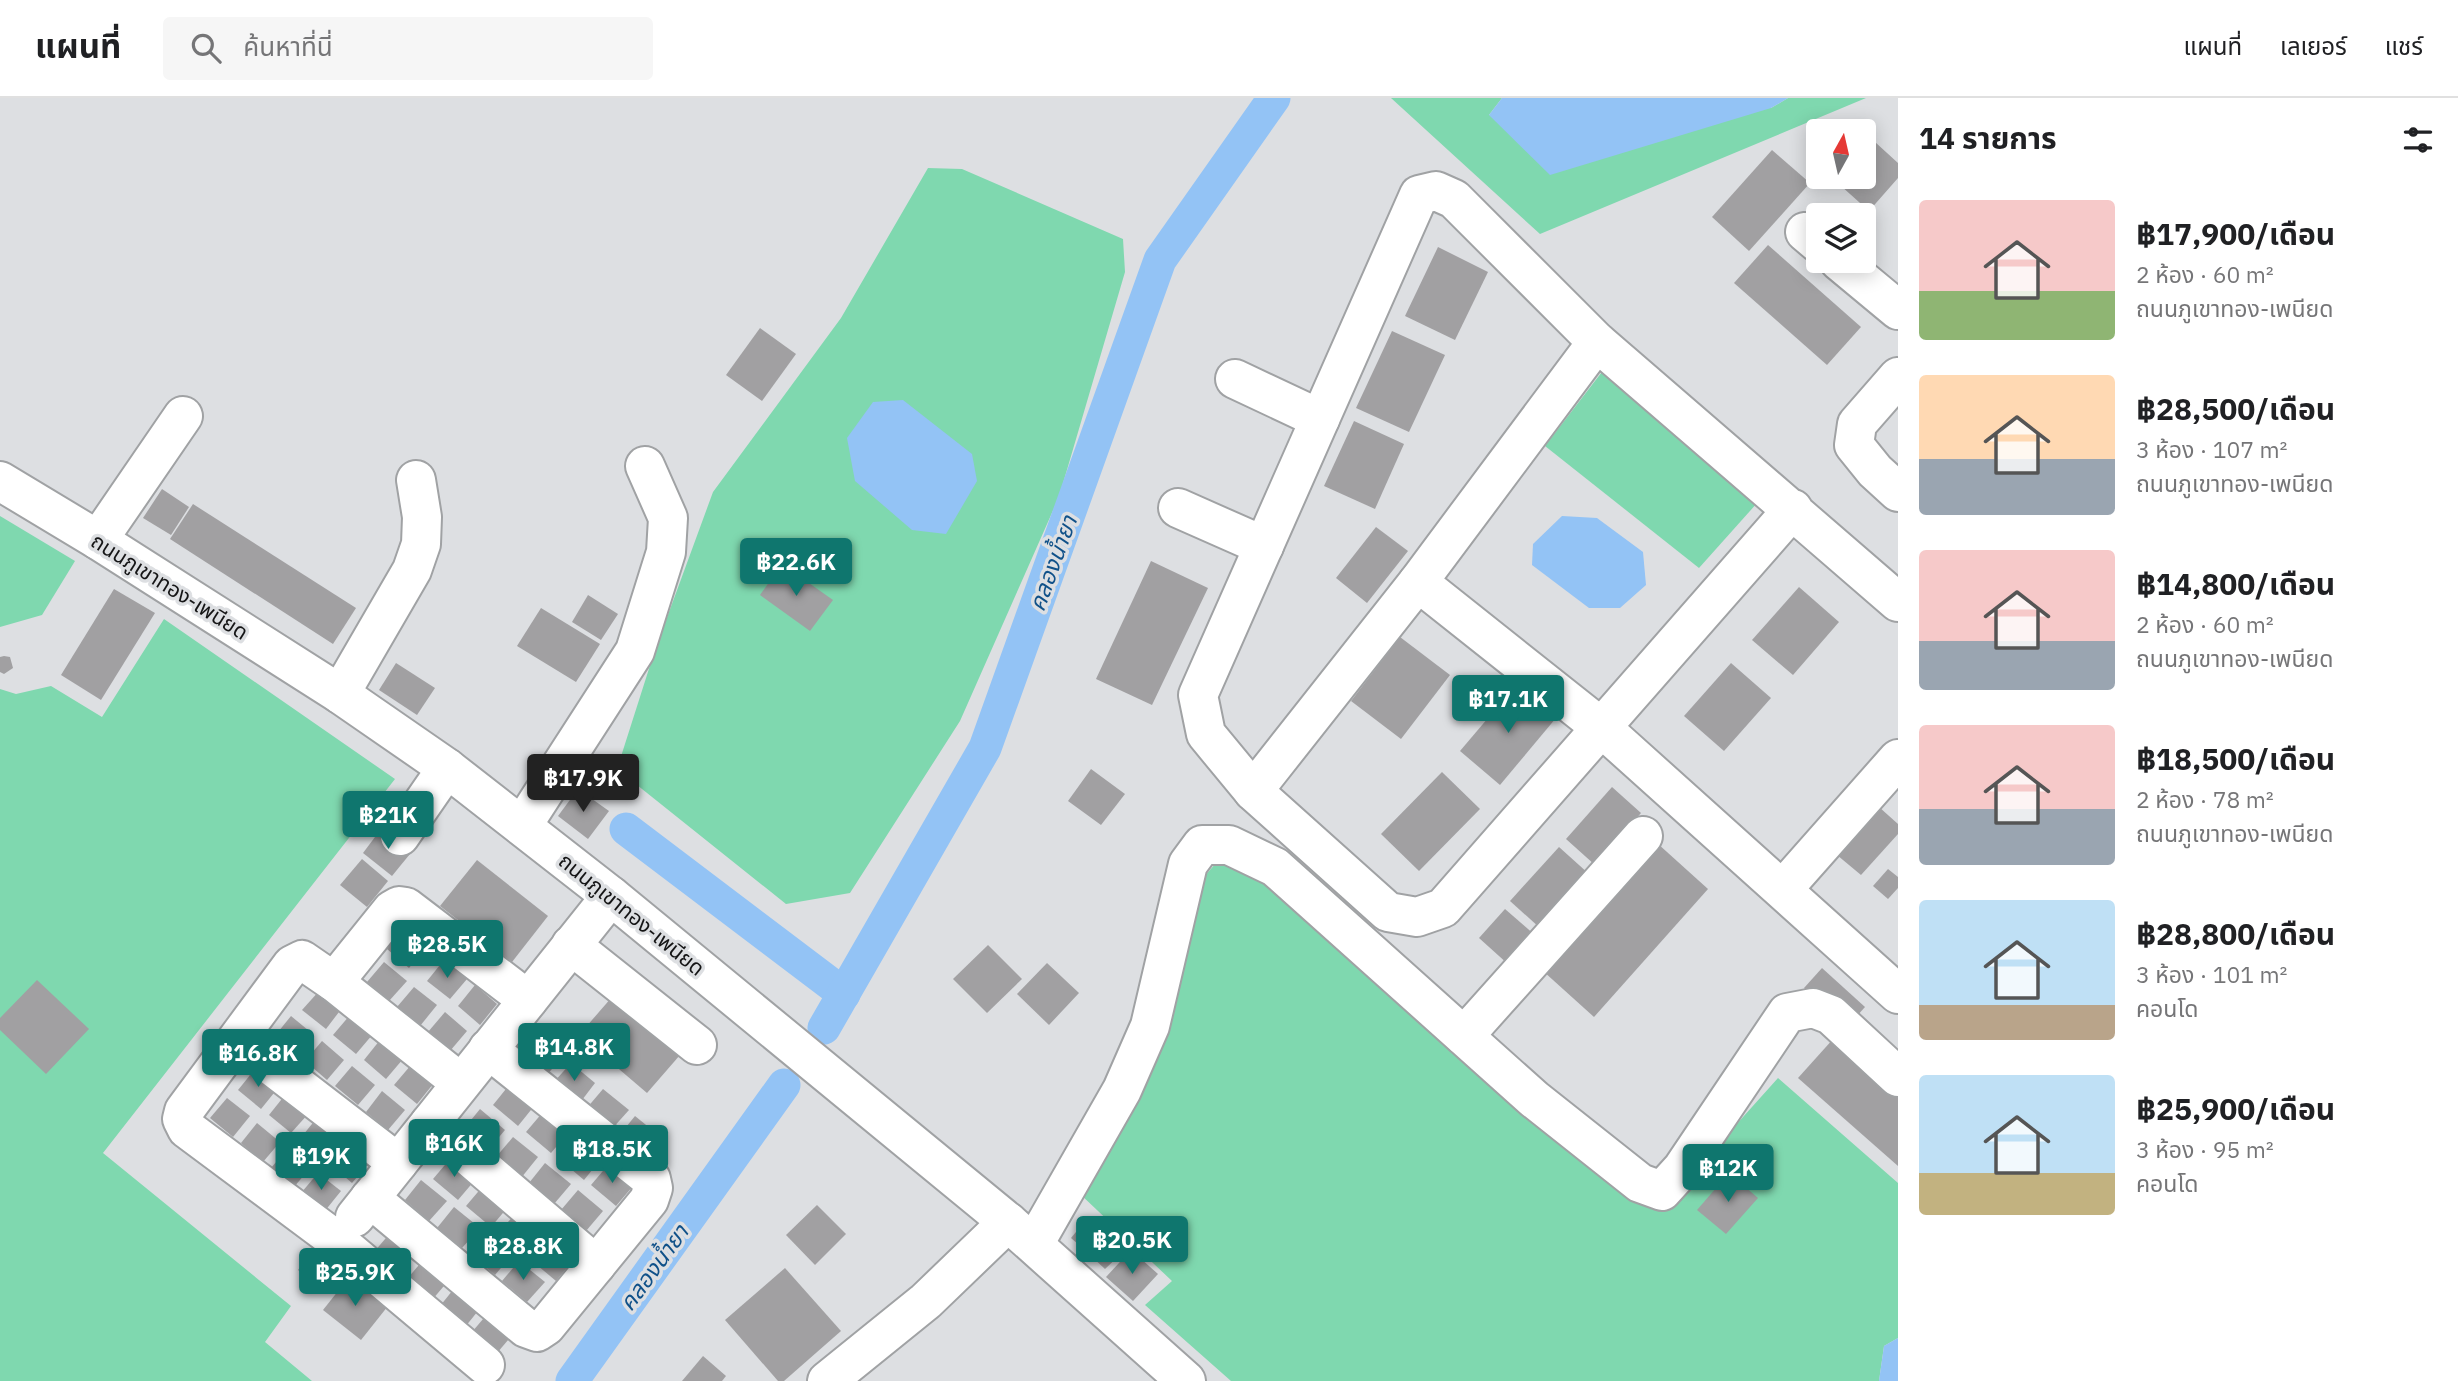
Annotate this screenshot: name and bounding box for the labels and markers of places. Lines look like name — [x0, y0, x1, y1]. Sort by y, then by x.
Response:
pin: ฿22.6K — [739, 538, 853, 598]
pin: ฿17.1K — [1451, 676, 1565, 735]
pin: ฿17.9K — [526, 754, 640, 814]
pin: ฿21K — [347, 792, 429, 851]
pin: ฿28.5K — [390, 920, 504, 980]
pin: ฿14.8K — [517, 1024, 631, 1083]
pin: ฿16.8K — [201, 1030, 315, 1089]
pin: ฿16K — [413, 1119, 495, 1179]
pin: ฿18.5K — [555, 1126, 669, 1185]
pin: ฿19K — [280, 1132, 362, 1192]
pin: ฿12K — [1687, 1144, 1769, 1204]
pin: ฿20.5K — [1075, 1216, 1189, 1276]
pin: ฿28.8K — [466, 1222, 580, 1282]
pin: ฿25.9K — [298, 1248, 412, 1308]

